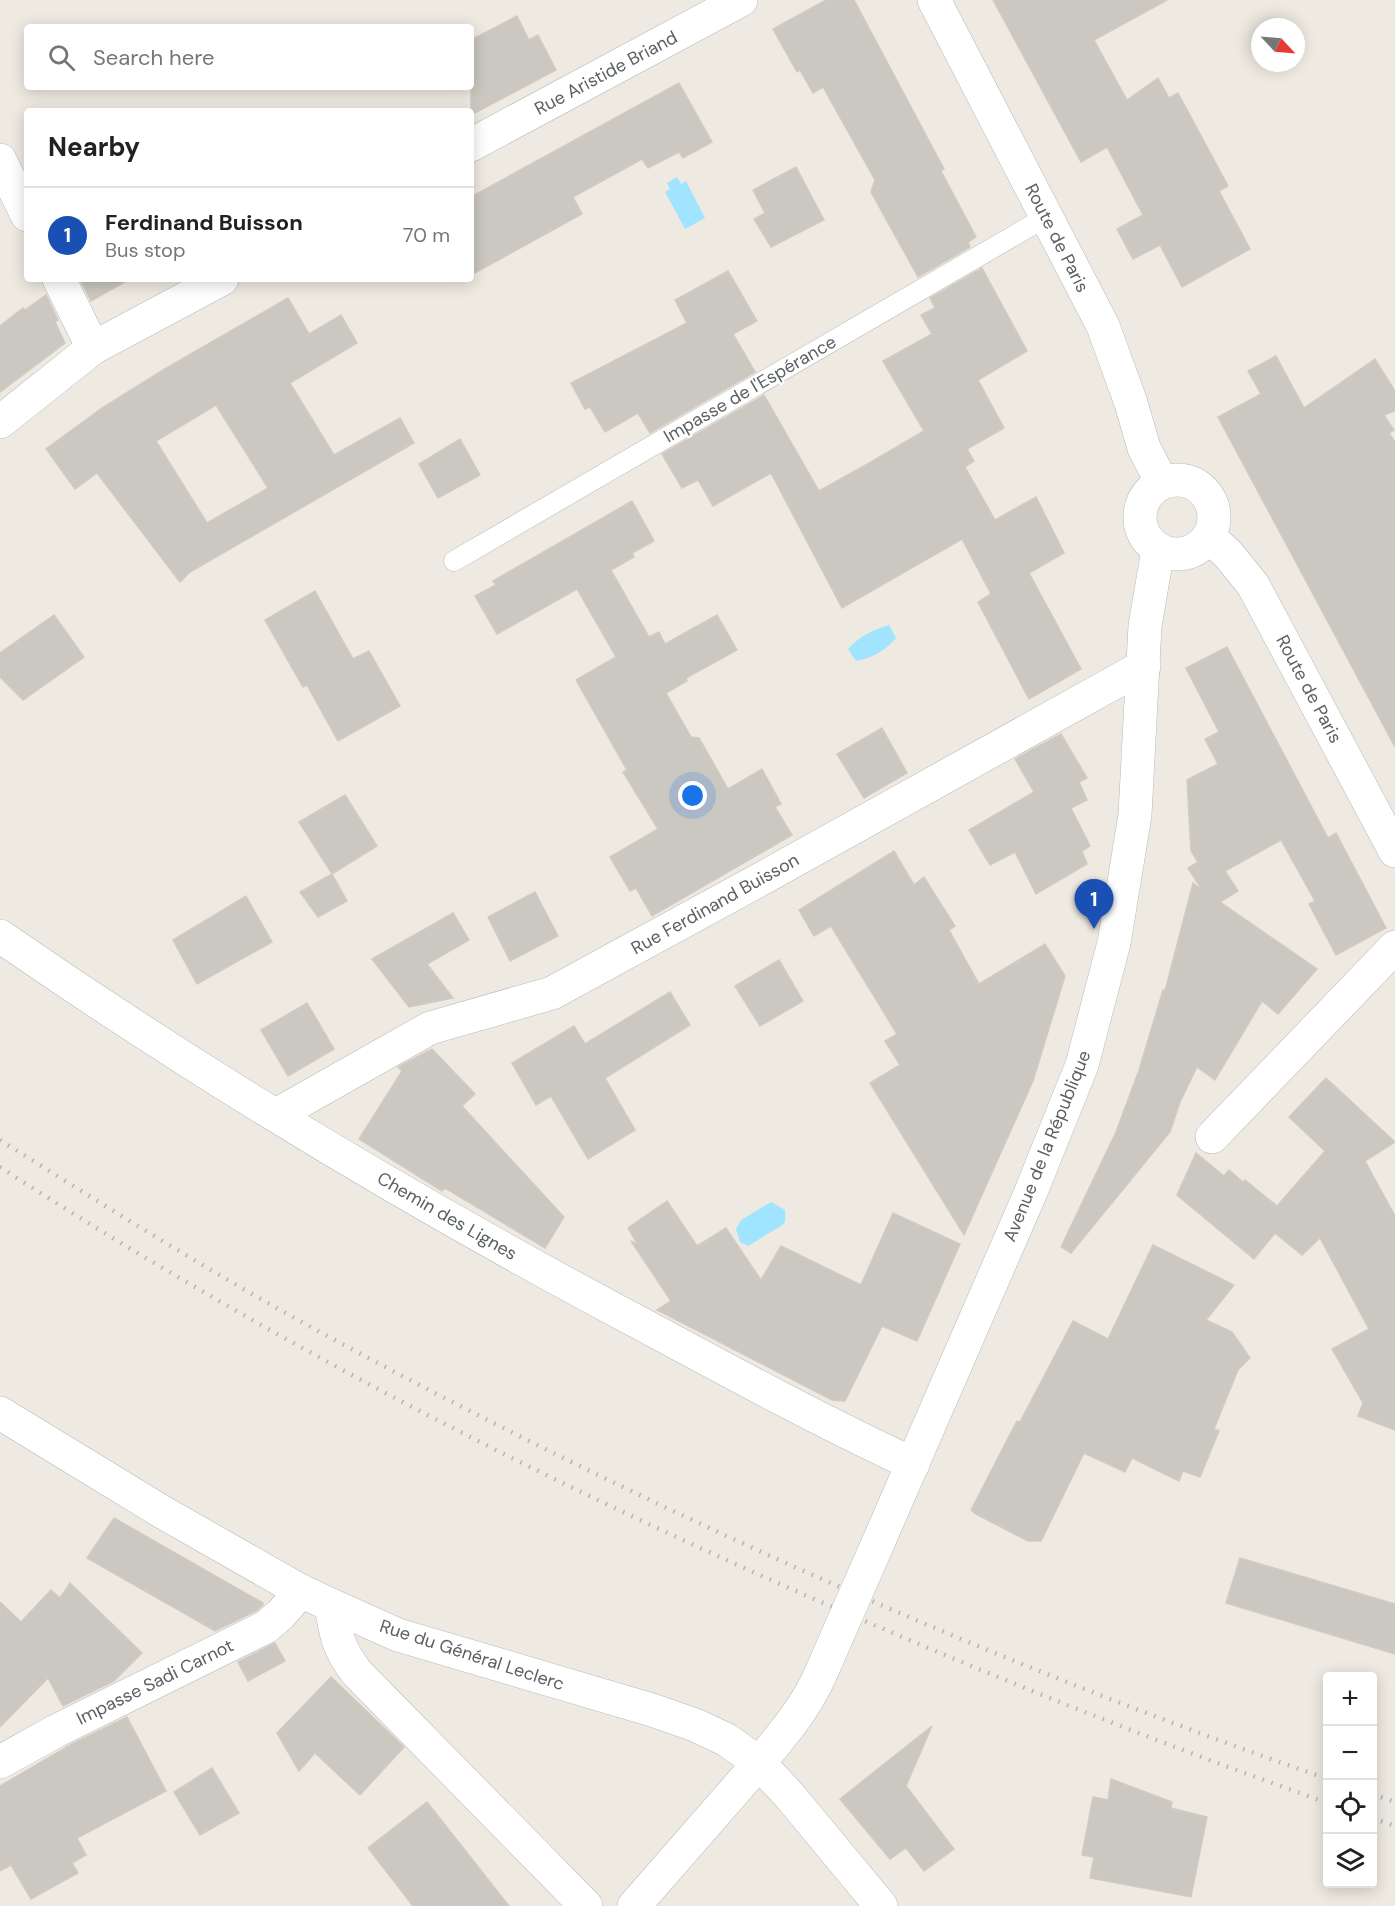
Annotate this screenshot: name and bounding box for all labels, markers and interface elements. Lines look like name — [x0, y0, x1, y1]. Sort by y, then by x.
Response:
north arrow — [1251, 18, 1305, 72]
search box — [24, 24, 474, 90]
street label: Rue Aristide Briand — [530, 25, 682, 121]
icon: search — [45, 41, 78, 74]
text: Search here — [93, 43, 214, 72]
text: Nearby — [48, 130, 140, 164]
street label: Route de Paris — [1019, 179, 1095, 297]
text: Ferdinand Buisson — [105, 208, 303, 237]
text: 1 — [64, 222, 71, 248]
text: 70 m — [403, 222, 450, 248]
text: Bus stop — [105, 237, 185, 263]
street label: Impasse de l'Espérance — [659, 330, 841, 448]
street label: Route de Paris — [1270, 631, 1348, 747]
your location — [678, 781, 707, 810]
street label: Rue Ferdinand Buisson — [627, 848, 803, 960]
pin: 1 — [1074, 880, 1114, 929]
street label: Avenue de la République — [998, 1047, 1096, 1245]
street label: Chemin des Lignes — [373, 1166, 521, 1266]
street label: Rue du Général Leclerc — [377, 1614, 567, 1696]
street label: Impasse Sadi Carnot — [72, 1633, 238, 1731]
map controls — [1323, 1672, 1377, 1888]
button: + — [1323, 1672, 1377, 1726]
button: − — [1323, 1726, 1377, 1780]
button: locate — [1323, 1780, 1377, 1834]
button: layers — [1323, 1834, 1377, 1888]

